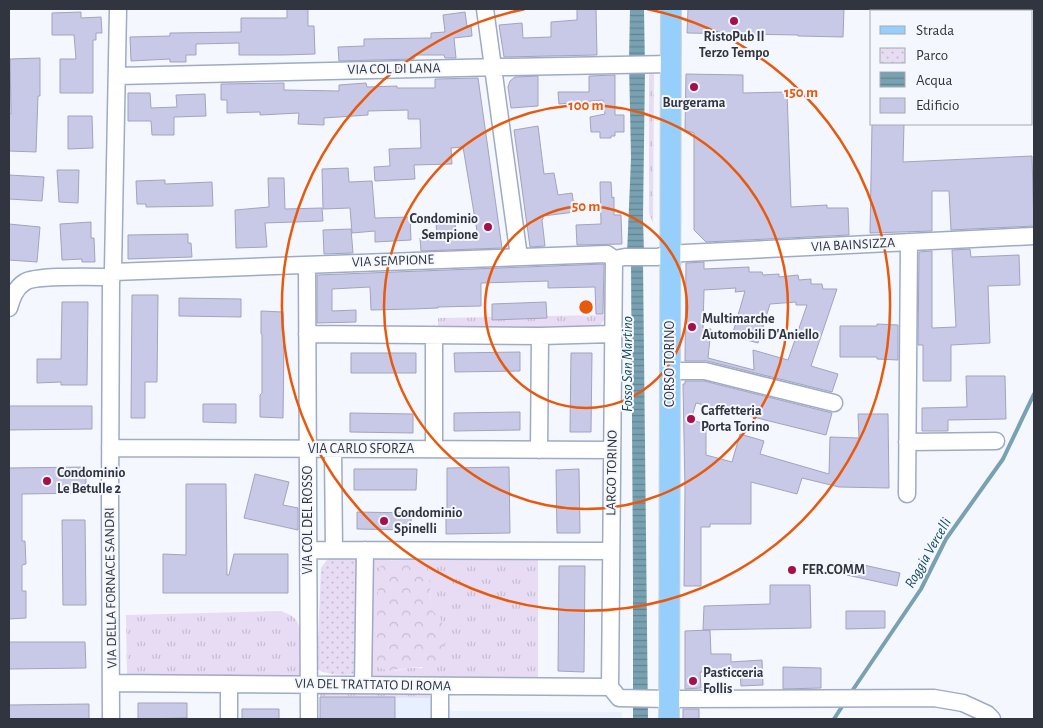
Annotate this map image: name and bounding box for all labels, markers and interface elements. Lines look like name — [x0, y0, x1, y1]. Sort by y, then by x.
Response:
legend — [870, 10, 1033, 125]
marker: RistoPub Il Terzo Tempo — [728, 15, 740, 27]
text: Strada — [916, 23, 954, 38]
place label: RistoPub Il Terzo Tempo — [699, 30, 769, 60]
text: Parco — [916, 48, 948, 63]
street label: VIA COL DI LANA — [347, 61, 441, 77]
text: Acqua — [916, 73, 952, 88]
marker: Burgerama — [688, 81, 700, 93]
text: 150 m — [784, 85, 818, 100]
place label: Burgerama — [662, 96, 726, 110]
text: 100 m — [568, 98, 604, 113]
text: Edificio — [916, 98, 959, 113]
text: 50 m — [572, 199, 600, 214]
place label: Condominio Sempione — [410, 212, 478, 242]
marker: Condominio Sempione — [482, 221, 494, 233]
street label: VIA BAINSIZZA — [811, 236, 895, 254]
street label: VIA SEMPIONE — [352, 253, 435, 269]
centre of rings — [577, 298, 595, 316]
place label: Multimarche Automobili D'Aniello — [702, 312, 819, 342]
water label: Fosso San Martino — [620, 316, 635, 412]
street label: CORSO TORINO — [663, 321, 677, 407]
marker: Multimarche Automobili D'Aniello — [686, 321, 698, 333]
place label: Caffetteria Porta Torino — [701, 404, 770, 434]
marker: Caffetteria Porta Torino — [685, 413, 697, 425]
street label: LARGO TORINO — [604, 430, 620, 516]
street label: VIA CARLO SFORZA — [308, 442, 414, 456]
street label: VIA COL DEL ROSSO — [301, 465, 315, 574]
place label: Condominio Le Betulle 2 — [57, 466, 125, 496]
marker: Condominio Le Betulle 2 — [41, 475, 53, 487]
place label: Condominio Spinelli — [394, 506, 462, 536]
street label: VIA DELLA FORNACE SANDRI — [103, 507, 119, 669]
marker: Condominio Spinelli — [378, 515, 390, 527]
water label: Roggia Vercelli — [902, 515, 954, 591]
place label: FER.COMM — [802, 563, 865, 577]
marker: FER.COMM — [786, 564, 798, 576]
place label: Pasticceria Follis — [703, 666, 764, 696]
marker: Pasticceria Follis — [687, 675, 699, 687]
street label: VIA DEL TRATTATO DI ROMA — [295, 677, 451, 693]

